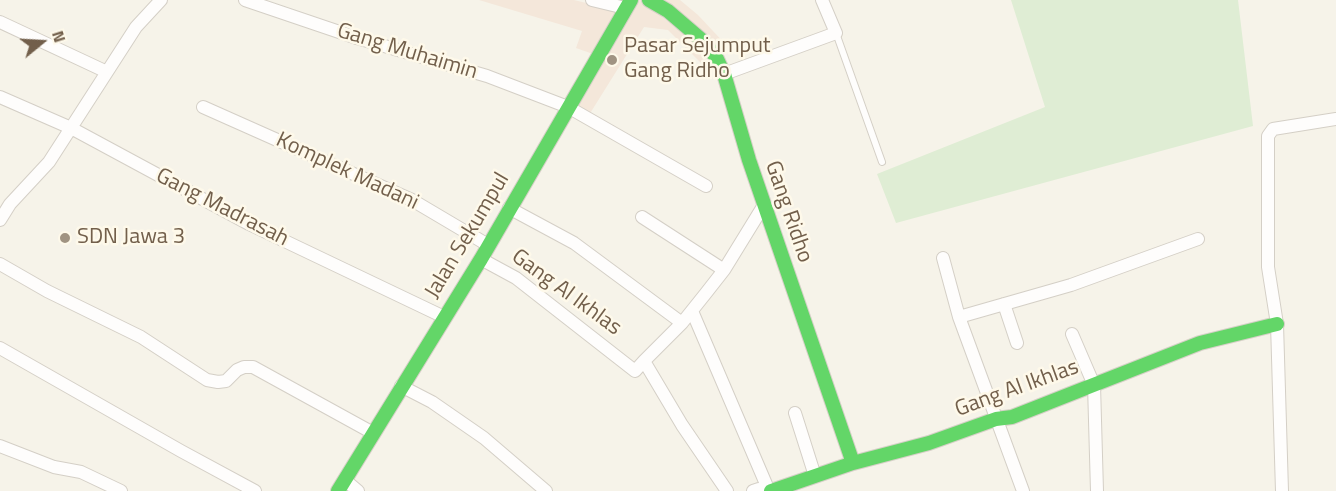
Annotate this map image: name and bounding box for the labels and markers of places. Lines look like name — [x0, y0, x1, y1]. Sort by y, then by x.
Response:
place label: Pasar Sejumput Gang Ridho — [624, 34, 771, 86]
marker: Pasar Sejumput Gang Ridho — [605, 53, 619, 67]
place label: SDN Jawa 3 — [77, 225, 185, 251]
marker: SDN Jawa 3 — [58, 231, 72, 245]

